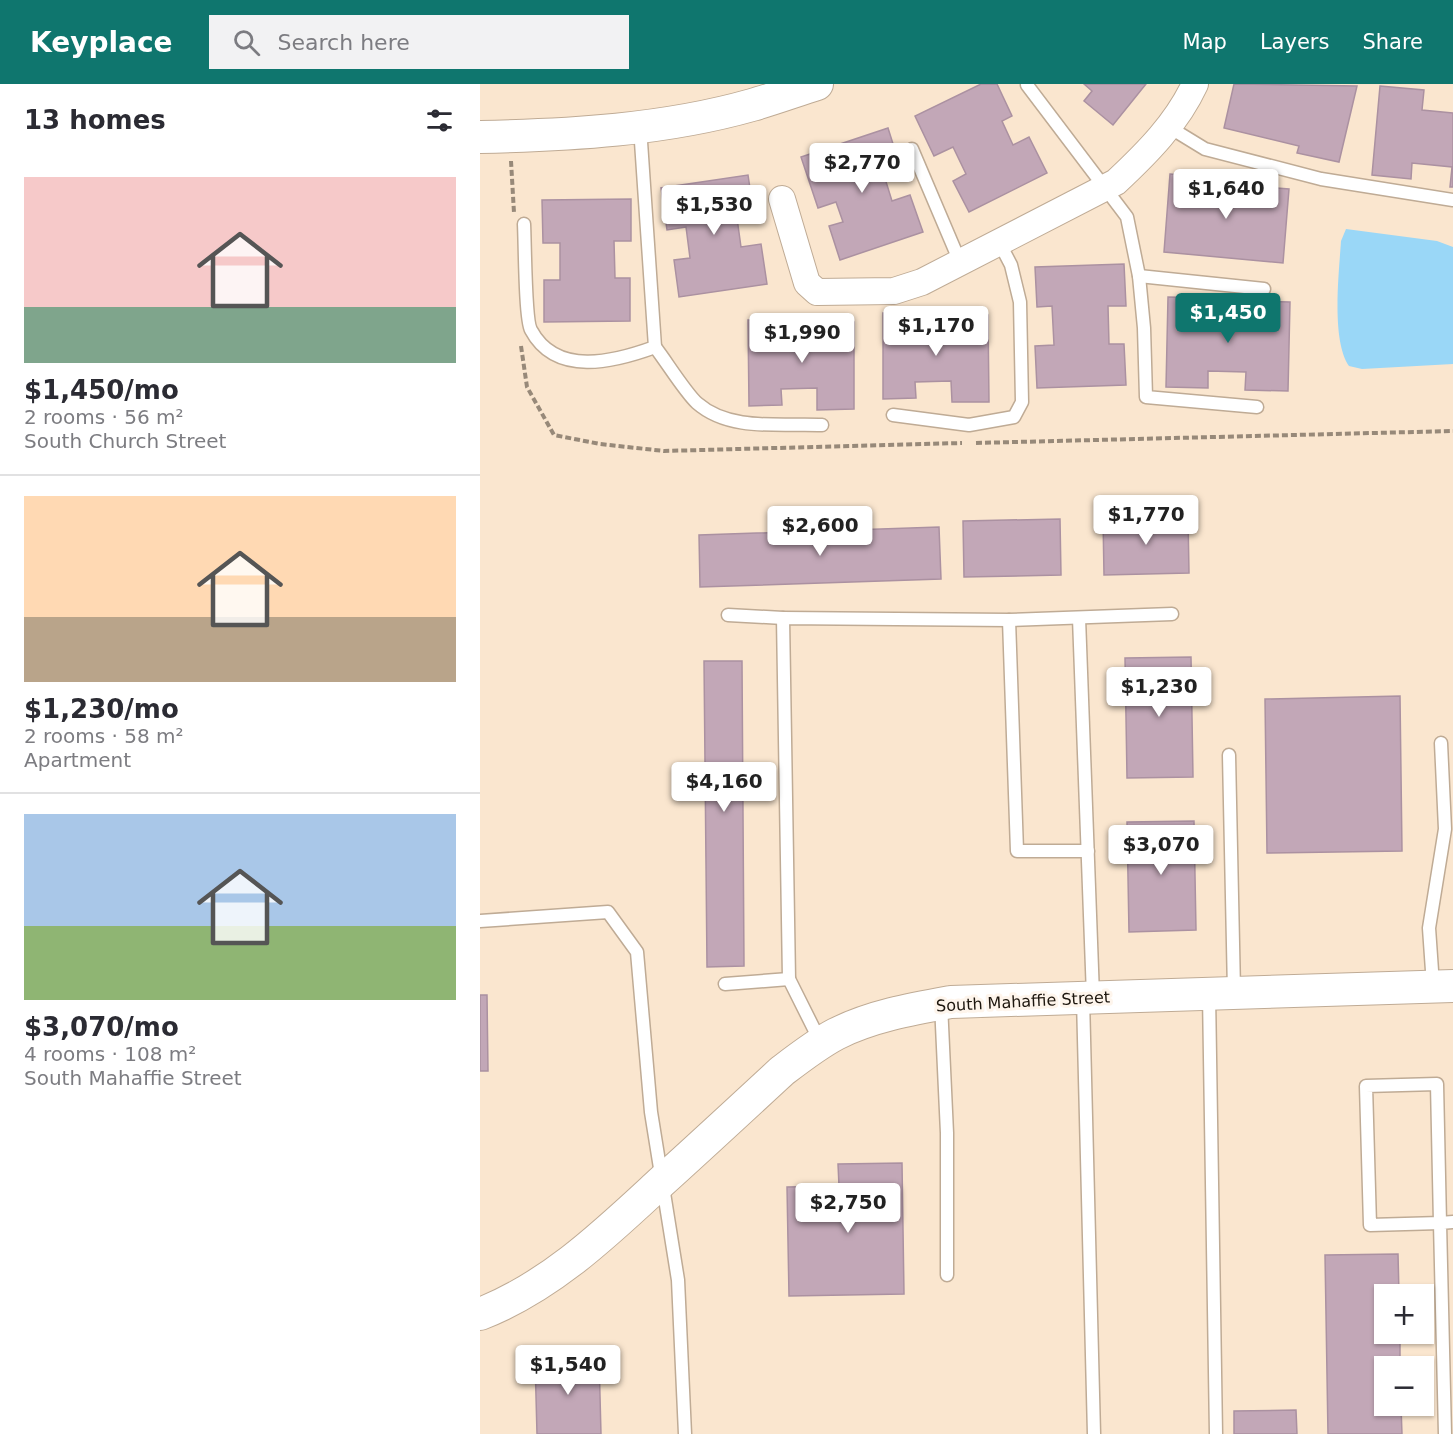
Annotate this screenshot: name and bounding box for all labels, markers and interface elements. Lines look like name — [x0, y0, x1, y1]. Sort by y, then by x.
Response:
search box — [209, 15, 629, 69]
text: Keyplace — [30, 26, 173, 59]
icon: search — [230, 26, 263, 59]
text: Search here — [278, 30, 410, 55]
text: Map — [1183, 30, 1227, 54]
text: Layers — [1260, 30, 1329, 54]
text: Share — [1362, 30, 1423, 54]
icon: filters — [423, 104, 456, 137]
text: 13 homes — [24, 105, 166, 135]
pin: $2,770 — [813, 143, 911, 194]
text: $2,770 — [823, 150, 901, 174]
pin: $1,640 — [1177, 169, 1275, 220]
text: $1,640 — [1187, 176, 1265, 200]
pin: $1,530 — [665, 185, 763, 236]
text: $1,530 — [675, 192, 753, 216]
icon: home — [186, 216, 294, 324]
pin: $1,450 — [1179, 293, 1277, 344]
text: $1,450 — [1189, 300, 1267, 324]
pin: $1,170 — [887, 306, 985, 357]
pin: $1,990 — [753, 313, 851, 364]
text: $1,170 — [897, 313, 975, 337]
text: $1,990 — [763, 320, 841, 344]
text: $1,450/mo — [24, 375, 179, 405]
text: 2 rooms · 56 m² — [24, 405, 184, 429]
text: South Church Street — [24, 429, 226, 453]
pin: $1,770 — [1097, 495, 1195, 546]
text: $1,770 — [1107, 502, 1185, 526]
pin: $2,600 — [771, 506, 869, 557]
text: $2,600 — [781, 513, 859, 537]
icon: home — [186, 535, 294, 643]
pin: $1,230 — [1110, 667, 1208, 718]
text: $1,230 — [1120, 674, 1198, 698]
text: $1,230/mo — [24, 694, 179, 724]
text: 2 rooms · 58 m² — [24, 724, 184, 748]
text: Apartment — [24, 748, 131, 772]
pin: $4,160 — [675, 762, 773, 813]
text: $4,160 — [685, 769, 763, 793]
pin: $3,070 — [1112, 825, 1210, 876]
text: $3,070 — [1122, 832, 1200, 856]
icon: home — [186, 853, 294, 961]
street label: South Mahaffie Street — [936, 987, 1110, 1016]
text: $3,070/mo — [24, 1012, 179, 1042]
text: 4 rooms · 108 m² — [24, 1042, 196, 1066]
text: South Mahaffie Street — [24, 1066, 242, 1090]
pin: $2,750 — [799, 1183, 897, 1234]
text: $2,750 — [809, 1190, 887, 1214]
map controls — [1374, 1284, 1434, 1416]
button: + — [1374, 1284, 1434, 1344]
pin: $1,540 — [519, 1345, 617, 1396]
text: $1,540 — [529, 1352, 607, 1376]
button: − — [1374, 1356, 1434, 1416]

